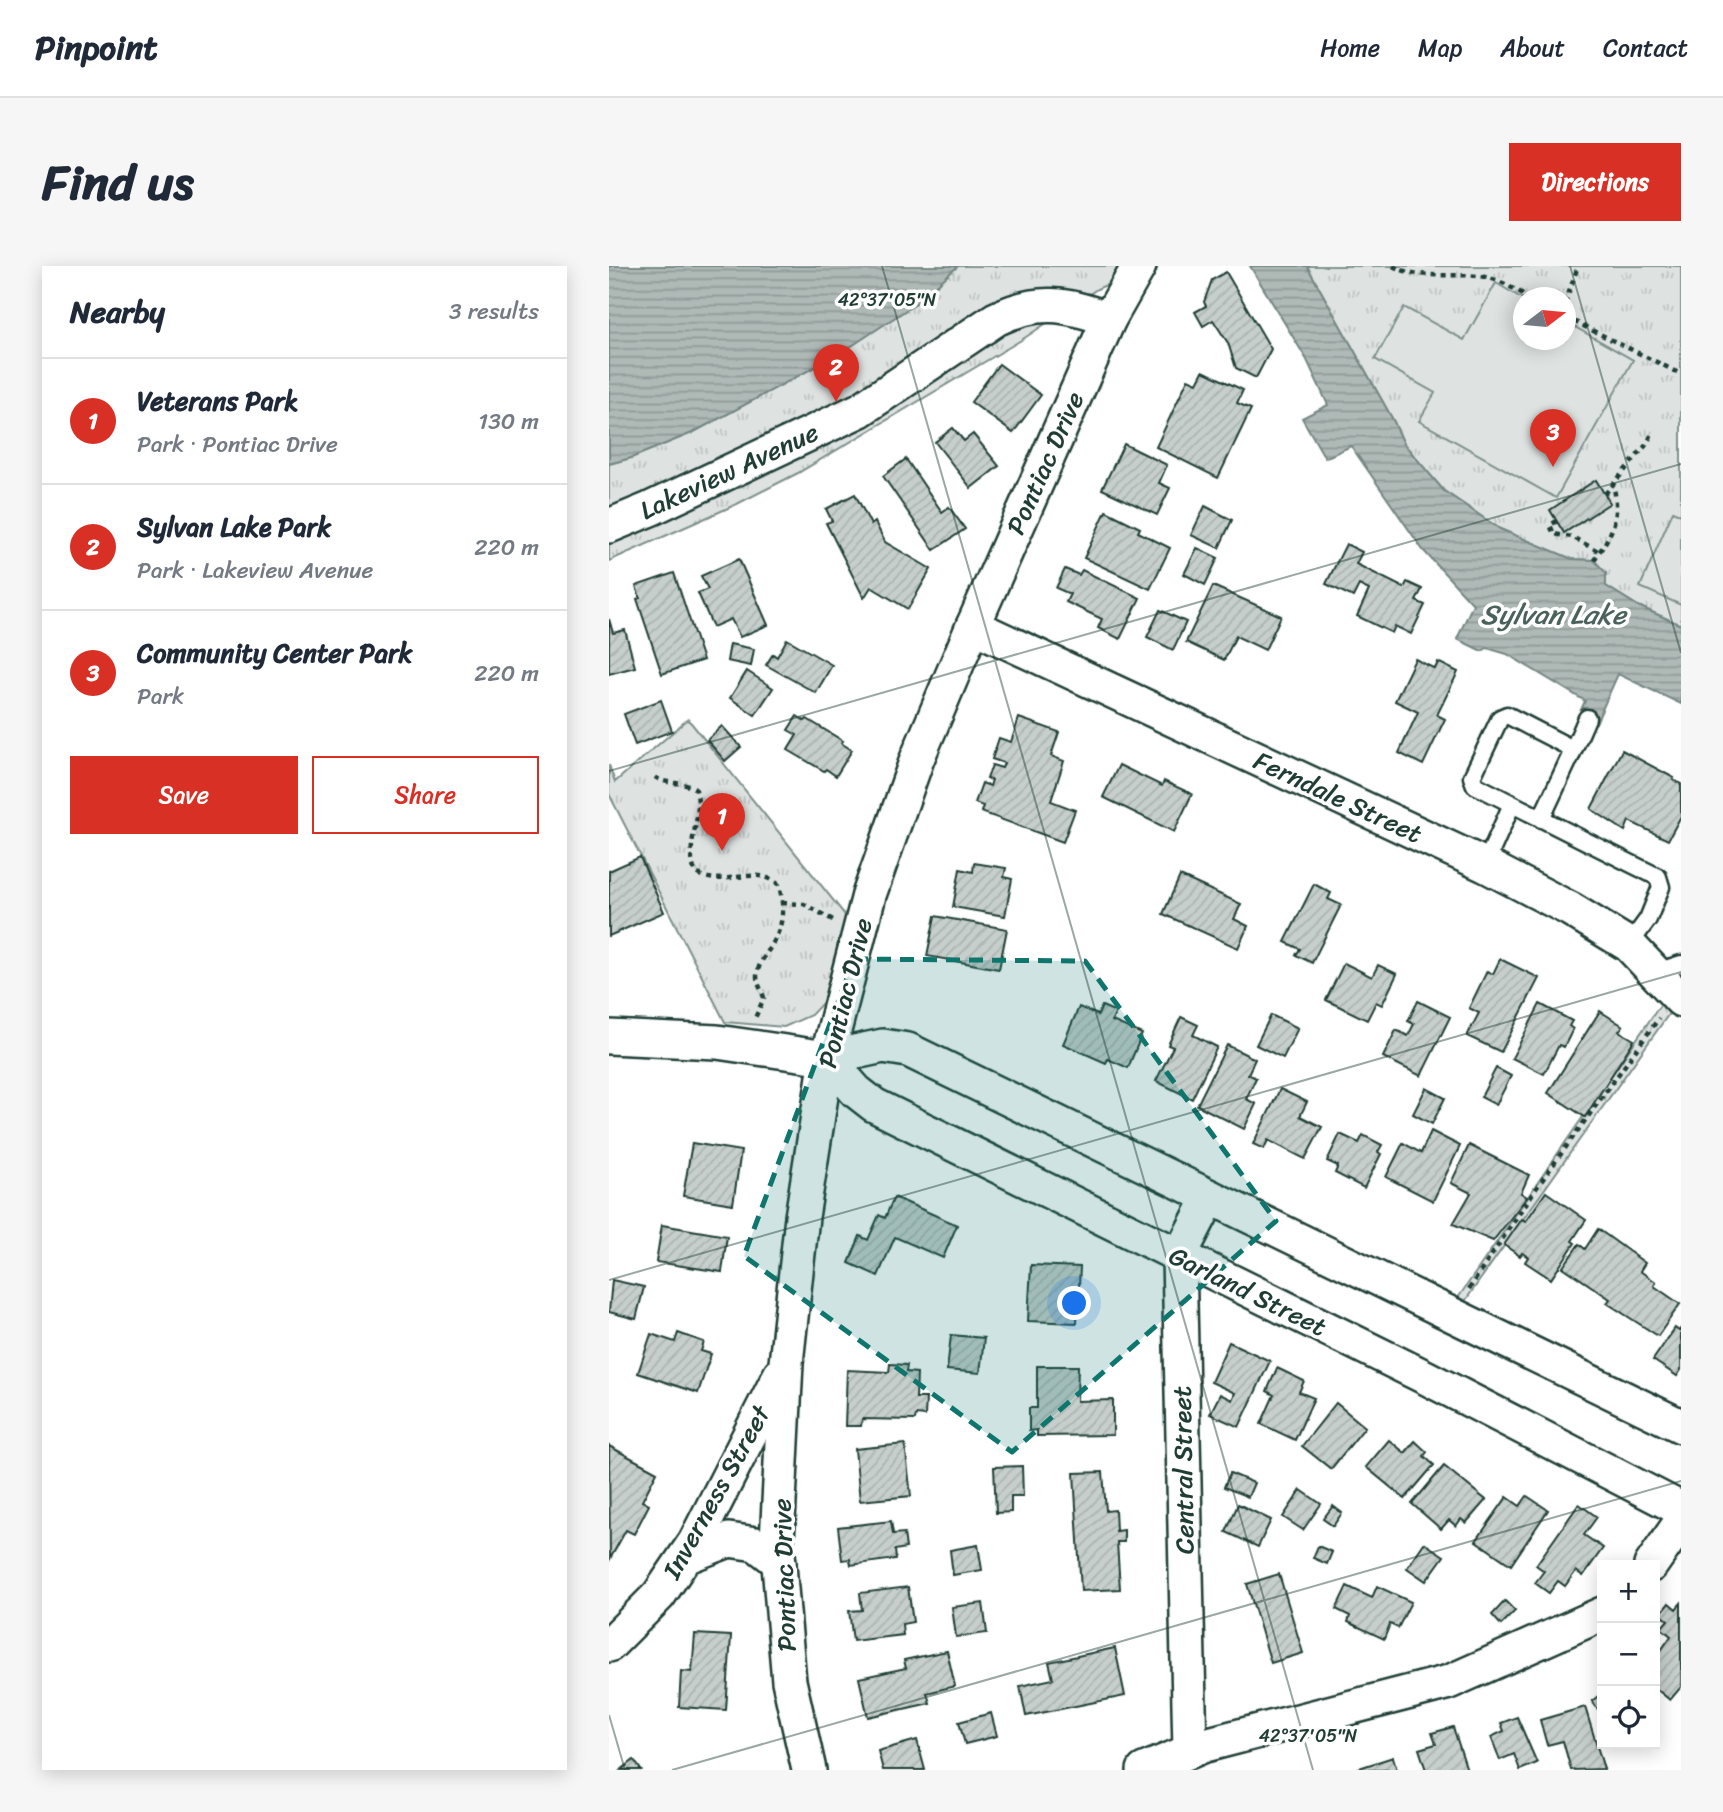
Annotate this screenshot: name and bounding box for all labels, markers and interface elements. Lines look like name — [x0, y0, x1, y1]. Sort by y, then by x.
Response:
text: Pinpoint — [35, 19, 158, 77]
text: Home — [1320, 27, 1380, 69]
text: Map — [1418, 27, 1462, 69]
text: About — [1500, 27, 1565, 69]
text: Contact — [1603, 27, 1688, 69]
text: Find us — [42, 139, 194, 226]
button: Directions — [1509, 143, 1681, 221]
text: 42°37'05"N — [838, 284, 937, 316]
text: Nearby — [70, 285, 165, 339]
north arrow — [1513, 287, 1576, 350]
text: 3 results — [449, 291, 539, 332]
pin: 2 — [813, 344, 859, 402]
text: Veterans Park — [137, 378, 298, 424]
street label: Pontiac Drive — [993, 384, 1097, 542]
text: 1 — [88, 401, 98, 442]
text: 130 m — [478, 401, 539, 442]
street label: Lakeview Avenue — [632, 409, 826, 533]
pin: 3 — [1530, 409, 1576, 467]
text: Park · Pontiac Drive — [137, 424, 338, 465]
text: Sylvan Lake Park — [137, 504, 331, 550]
text: 2 — [86, 527, 100, 568]
text: 220 m — [474, 527, 539, 568]
text: Park · Lakeview Avenue — [137, 550, 373, 591]
water label: Sylvan Lake — [1481, 590, 1628, 639]
text: Community Center Park — [137, 630, 412, 676]
text: 3 — [87, 653, 99, 694]
text: 220 m — [474, 653, 539, 694]
text: Park — [137, 676, 184, 717]
street label: Ferndale Street — [1246, 738, 1430, 856]
button: Save — [70, 756, 298, 834]
button: Share — [312, 756, 539, 834]
pin: 1 — [699, 793, 745, 851]
street label: Pontiac Drive — [804, 913, 886, 1073]
street label: Garland Street — [1161, 1233, 1335, 1349]
your location — [1057, 1286, 1091, 1320]
street label: Central Street — [1159, 1385, 1207, 1555]
street label: Inverness Street — [649, 1395, 784, 1588]
street label: Pontiac Drive — [758, 1498, 810, 1652]
map controls — [1597, 1560, 1660, 1749]
button: + — [1597, 1560, 1660, 1623]
button: − — [1597, 1623, 1660, 1686]
button: locate — [1597, 1686, 1660, 1749]
text: 42°37'05"N — [1259, 1720, 1358, 1752]

